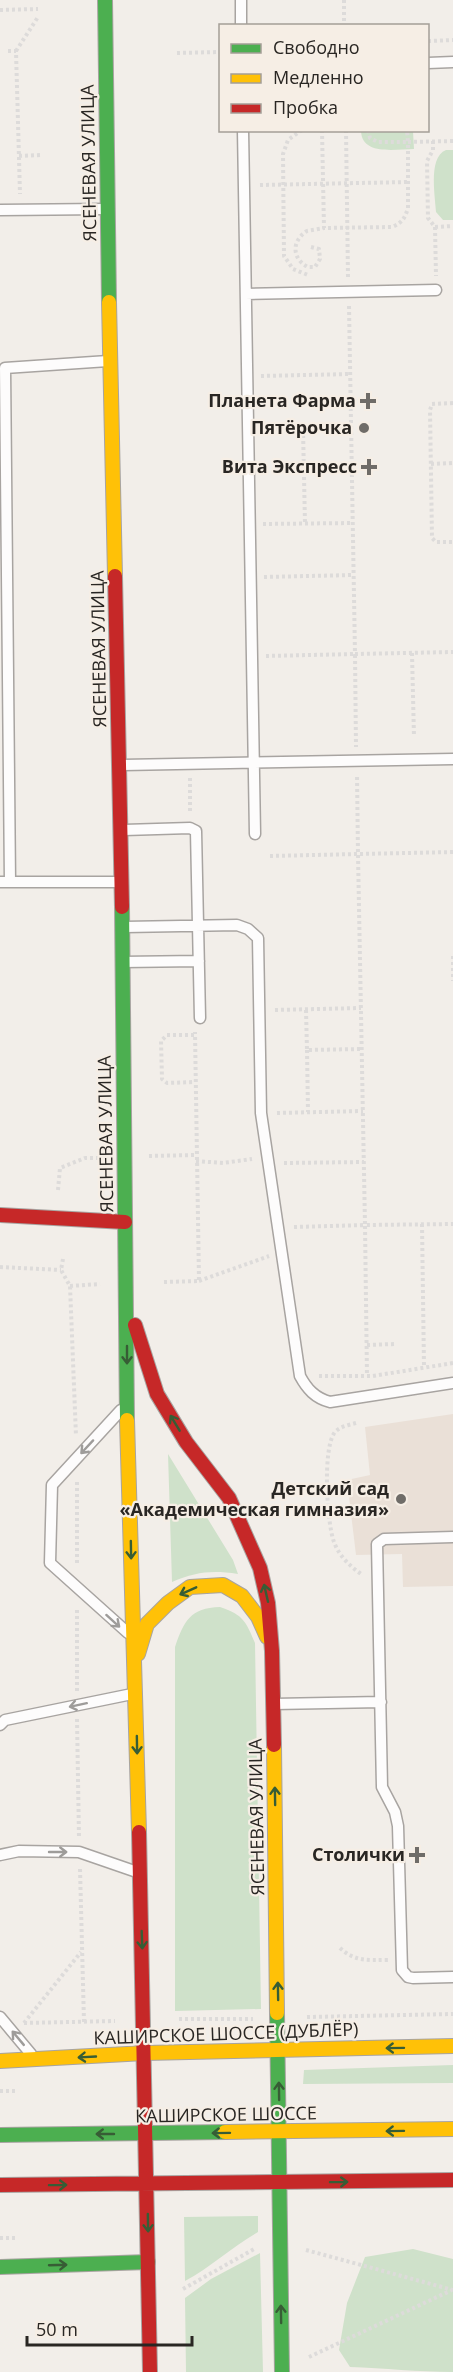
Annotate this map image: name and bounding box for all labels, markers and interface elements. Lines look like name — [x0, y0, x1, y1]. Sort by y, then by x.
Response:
legend — [219, 24, 429, 132]
text: Свободно — [273, 35, 360, 59]
text: Медленно — [273, 65, 364, 89]
street label: ЯСЕНЕВАЯ УЛИЦА — [75, 84, 101, 242]
text: Пробка — [273, 95, 338, 119]
place label: Планета Фарма — [208, 388, 356, 412]
marker: Планета Фарма — [361, 394, 375, 408]
place label: Пятёрочка — [251, 415, 352, 439]
marker: Пятёрочка — [357, 421, 371, 435]
place label: Вита Экспресс — [222, 454, 357, 478]
marker: Вита Экспресс — [362, 460, 376, 474]
street label: ЯСЕНЕВАЯ УЛИЦА — [85, 570, 111, 728]
street label: ЯСЕНЕВАЯ УЛИЦА — [92, 1055, 118, 1213]
one-way arrow — [121, 1345, 133, 1365]
one-way arrow — [168, 1415, 180, 1432]
one-way arrow — [80, 1439, 94, 1454]
place label: Детский сад «Академическая гимназия» — [119, 1476, 389, 1521]
marker: Детский сад «Академическая гимназия» — [394, 1492, 408, 1506]
one-way arrow — [125, 1540, 137, 1560]
one-way arrow — [260, 1584, 271, 1604]
one-way arrow — [180, 1586, 198, 1597]
one-way arrow — [106, 1613, 121, 1628]
one-way arrow — [69, 1700, 88, 1711]
one-way arrow — [131, 1734, 142, 1754]
street label: ЯСЕНЕВАЯ УЛИЦА — [243, 1738, 269, 1896]
one-way arrow — [269, 1787, 281, 1807]
place label: Столички — [312, 1842, 405, 1866]
one-way arrow — [48, 1846, 68, 1858]
marker: Столички — [410, 1848, 424, 1862]
one-way arrow — [136, 1929, 147, 1949]
one-way arrow — [272, 1982, 284, 2002]
street label: КАШИРСКОЕ ШОССЕ (ДУБЛЁР) — [93, 2016, 359, 2050]
one-way arrow — [11, 2030, 24, 2046]
one-way arrow — [385, 2042, 405, 2053]
one-way arrow — [77, 2051, 97, 2062]
one-way arrow — [273, 2082, 285, 2102]
street label: КАШИРСКОЕ ШОССЕ — [135, 2100, 317, 2128]
one-way arrow — [385, 2125, 405, 2136]
one-way arrow — [211, 2127, 231, 2139]
one-way arrow — [96, 2128, 116, 2140]
one-way arrow — [328, 2176, 348, 2188]
one-way arrow — [48, 2179, 68, 2191]
one-way arrow — [142, 2212, 154, 2232]
one-way arrow — [48, 2259, 68, 2270]
one-way arrow — [276, 2304, 287, 2324]
scale bar — [27, 2309, 192, 2347]
text: 50 m — [36, 2317, 78, 2341]

